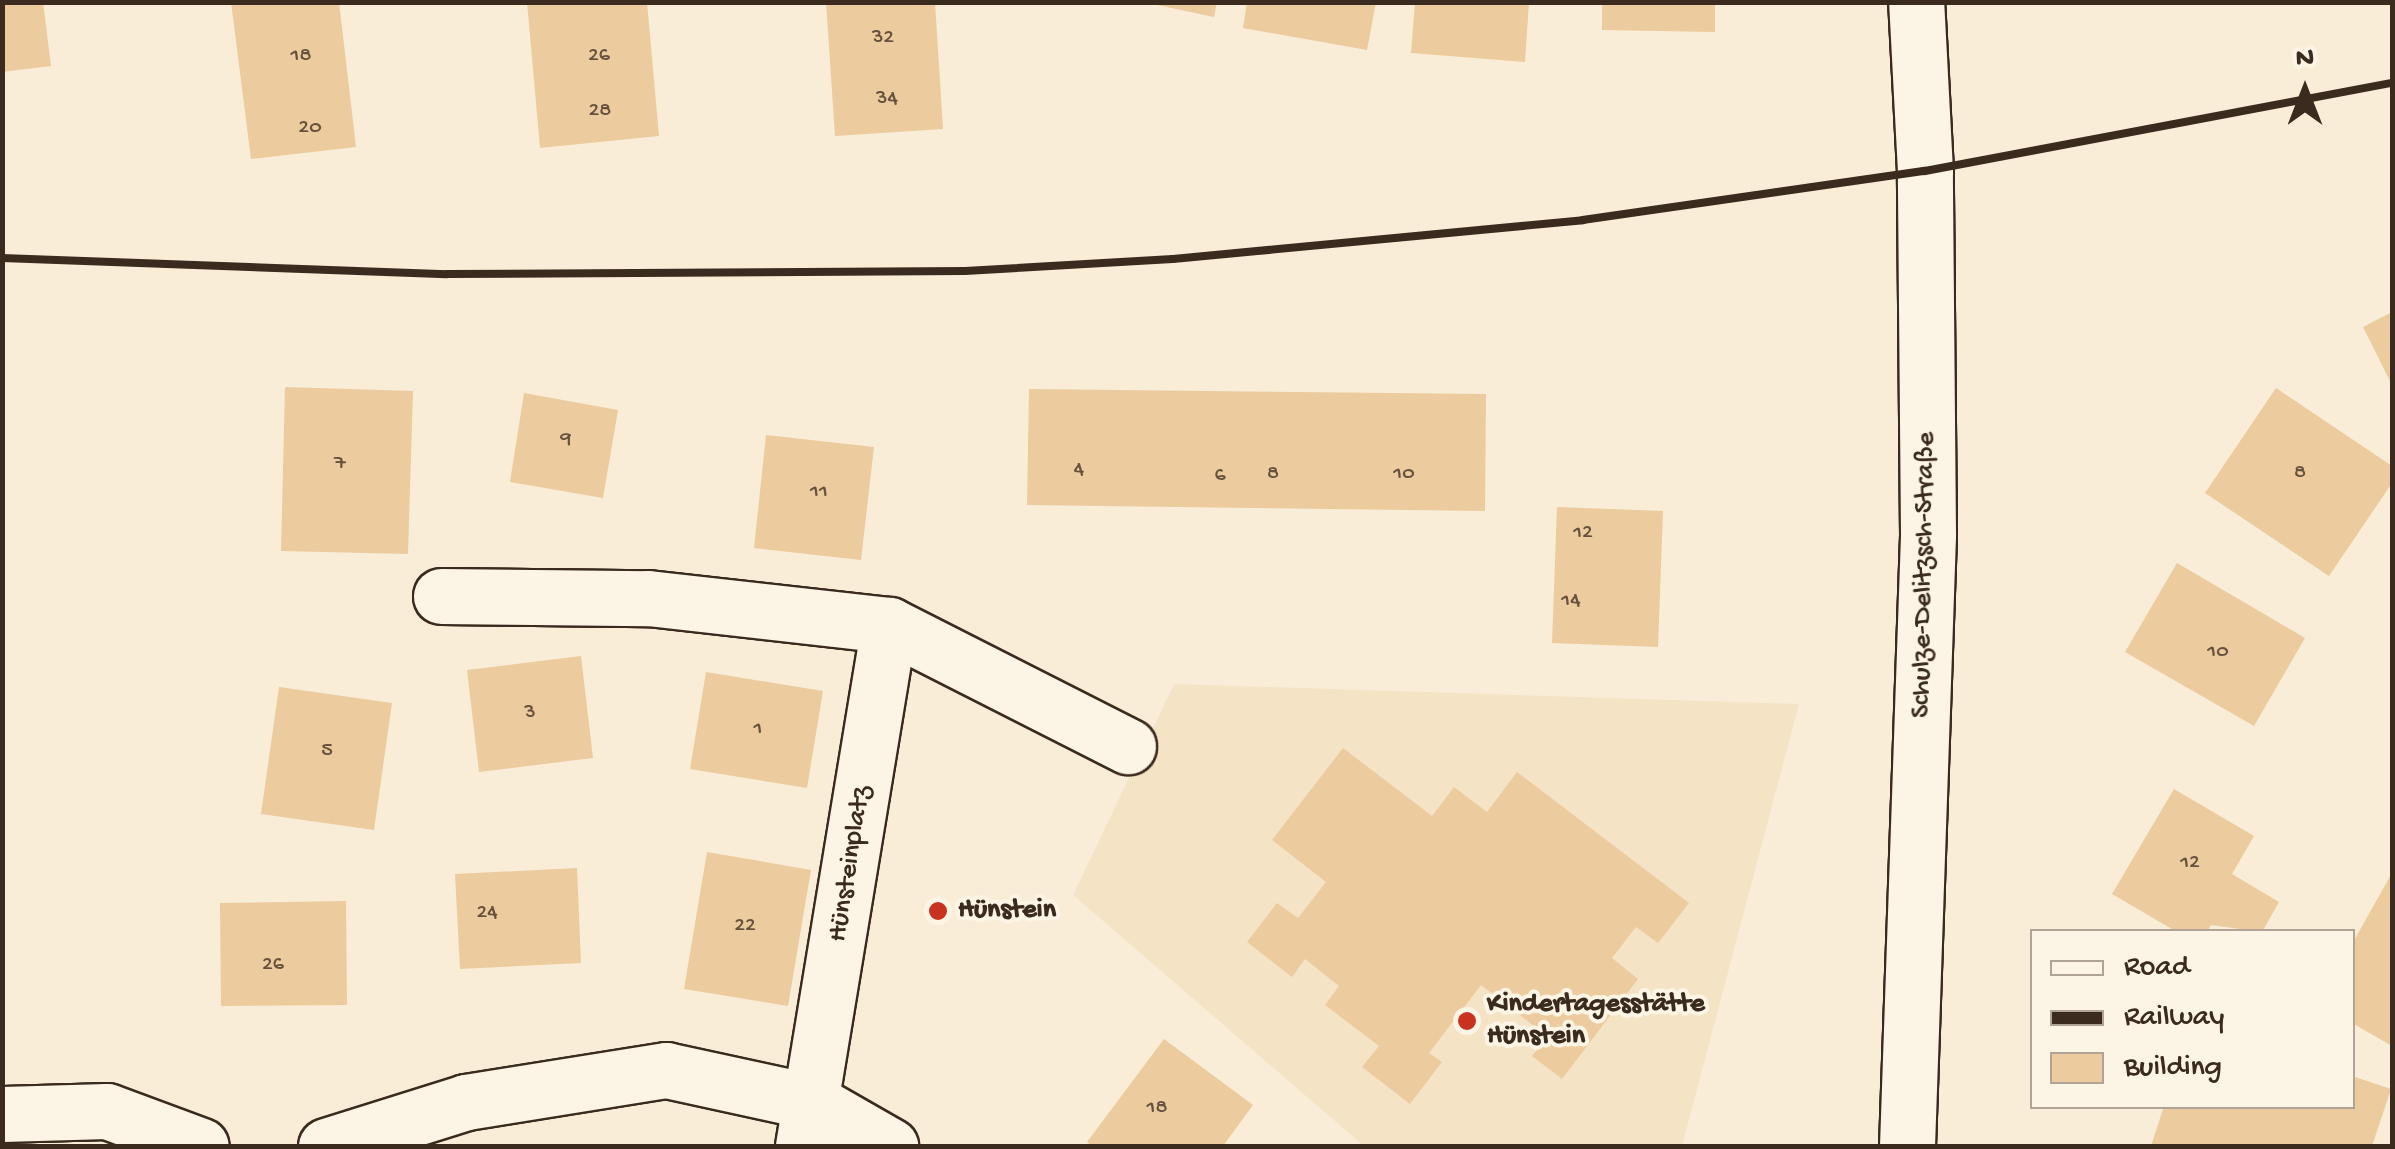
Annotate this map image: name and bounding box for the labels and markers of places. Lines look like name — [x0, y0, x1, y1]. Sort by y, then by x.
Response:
place label: Hünstein — [958, 894, 1056, 928]
marker: Hünstein — [927, 900, 949, 922]
place label: Kindertagesstätte Hünstein — [1487, 988, 1705, 1054]
marker: Kindertagesstätte Hünstein — [1456, 1010, 1478, 1032]

